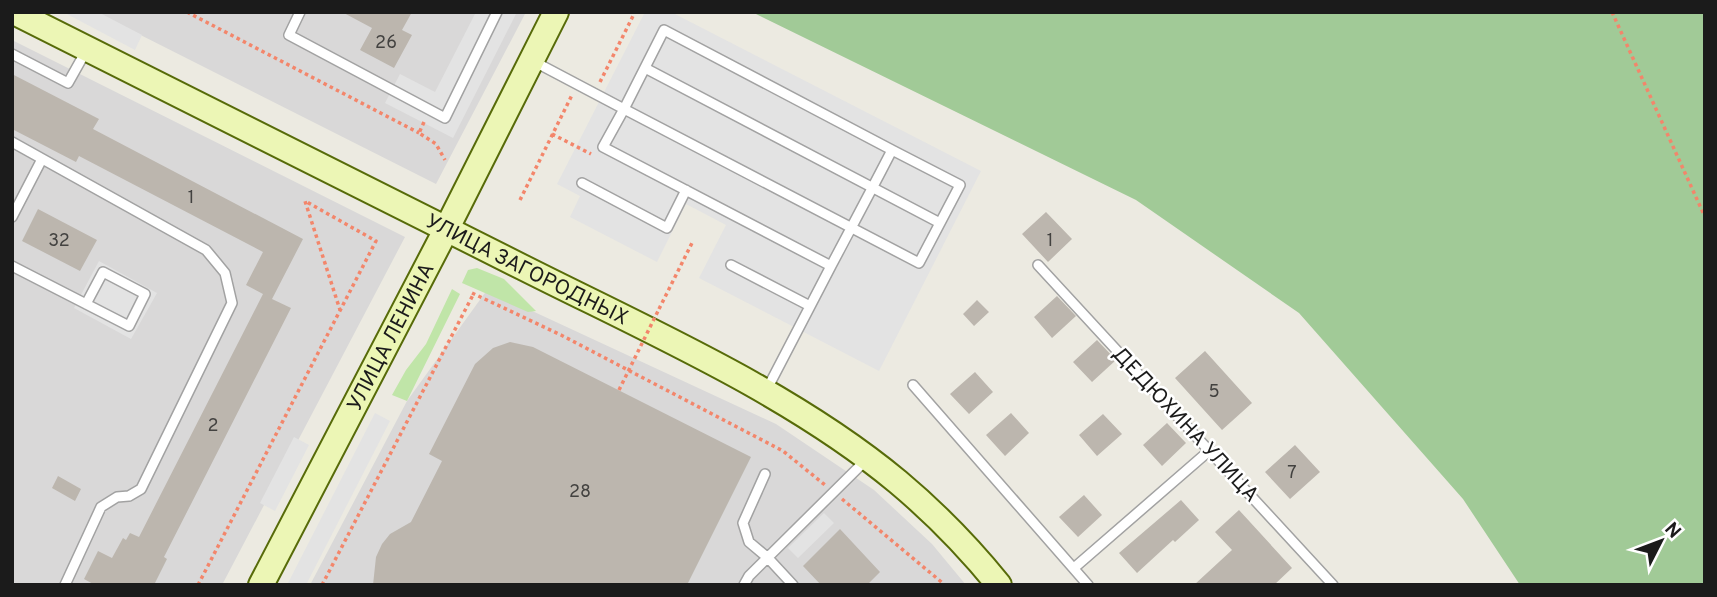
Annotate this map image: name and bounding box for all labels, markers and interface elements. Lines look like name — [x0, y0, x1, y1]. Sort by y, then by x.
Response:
house number: 26 — [375, 32, 397, 55]
house number: 1 — [188, 187, 194, 210]
street label: УЛИЦА ЗАГОРОДНЫХ — [421, 208, 632, 332]
house number: 32 — [48, 230, 70, 253]
house number: 1 — [1047, 230, 1053, 253]
street label: УЛИЦА ЛЕНИНА — [342, 259, 441, 416]
street label: ДЕДЮХИНА УЛИЦА — [1106, 342, 1264, 509]
house number: 5 — [1208, 381, 1220, 404]
house number: 2 — [207, 415, 219, 438]
house number: 7 — [1287, 462, 1297, 485]
house number: 28 — [569, 481, 591, 504]
north arrow — [1626, 506, 1696, 576]
text: N — [1659, 518, 1686, 544]

